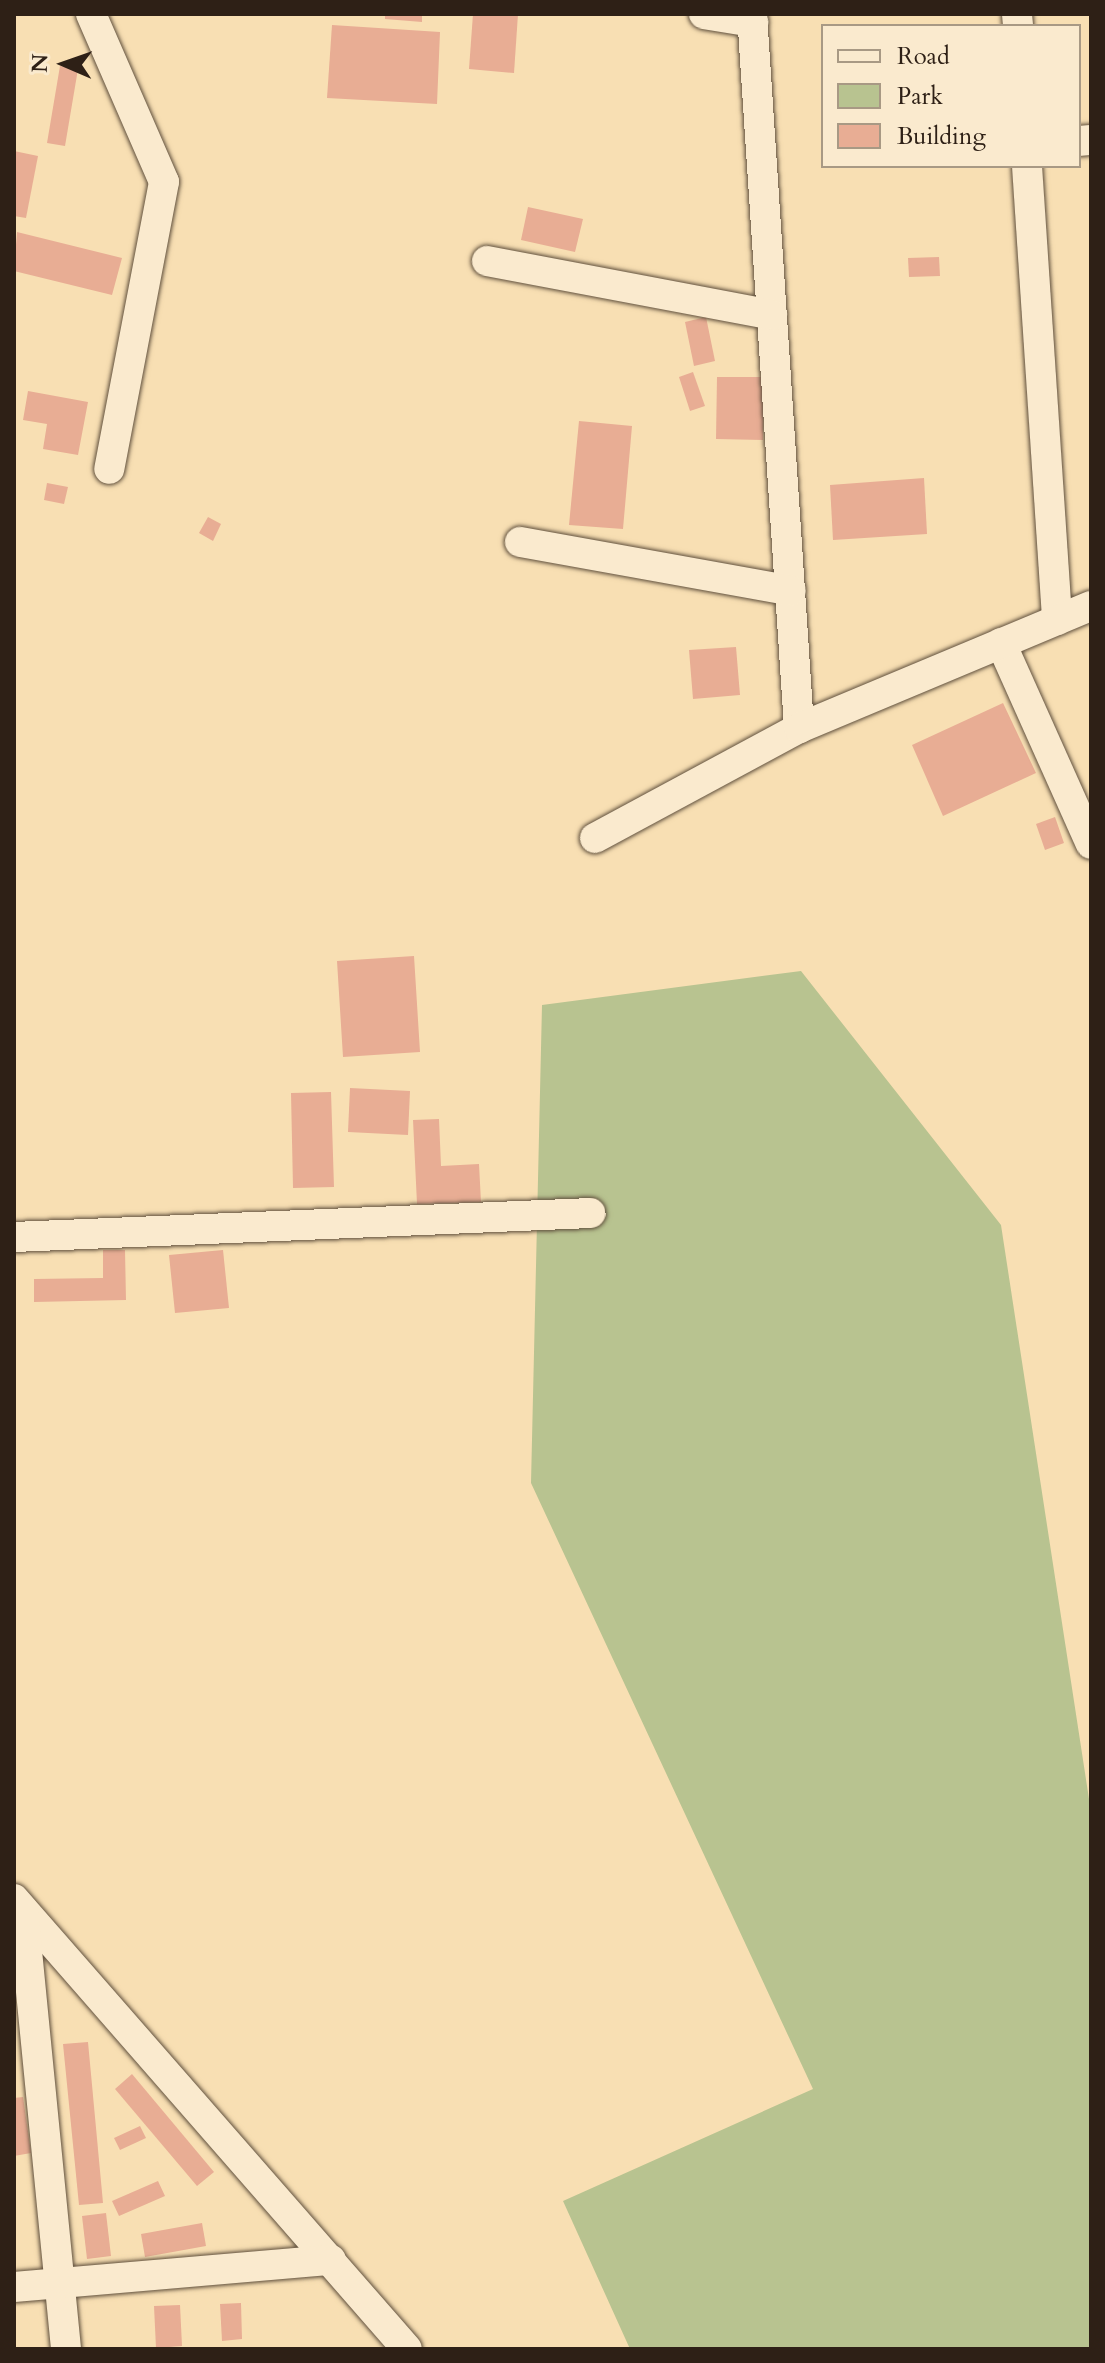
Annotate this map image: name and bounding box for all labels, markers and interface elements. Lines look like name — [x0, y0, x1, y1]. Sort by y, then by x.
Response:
north arrow — [24, 24, 104, 104]
legend — [821, 24, 1081, 168]
text: Road — [897, 40, 950, 73]
text: N — [25, 53, 55, 73]
text: Park — [897, 80, 943, 113]
text: Building — [897, 120, 986, 153]

